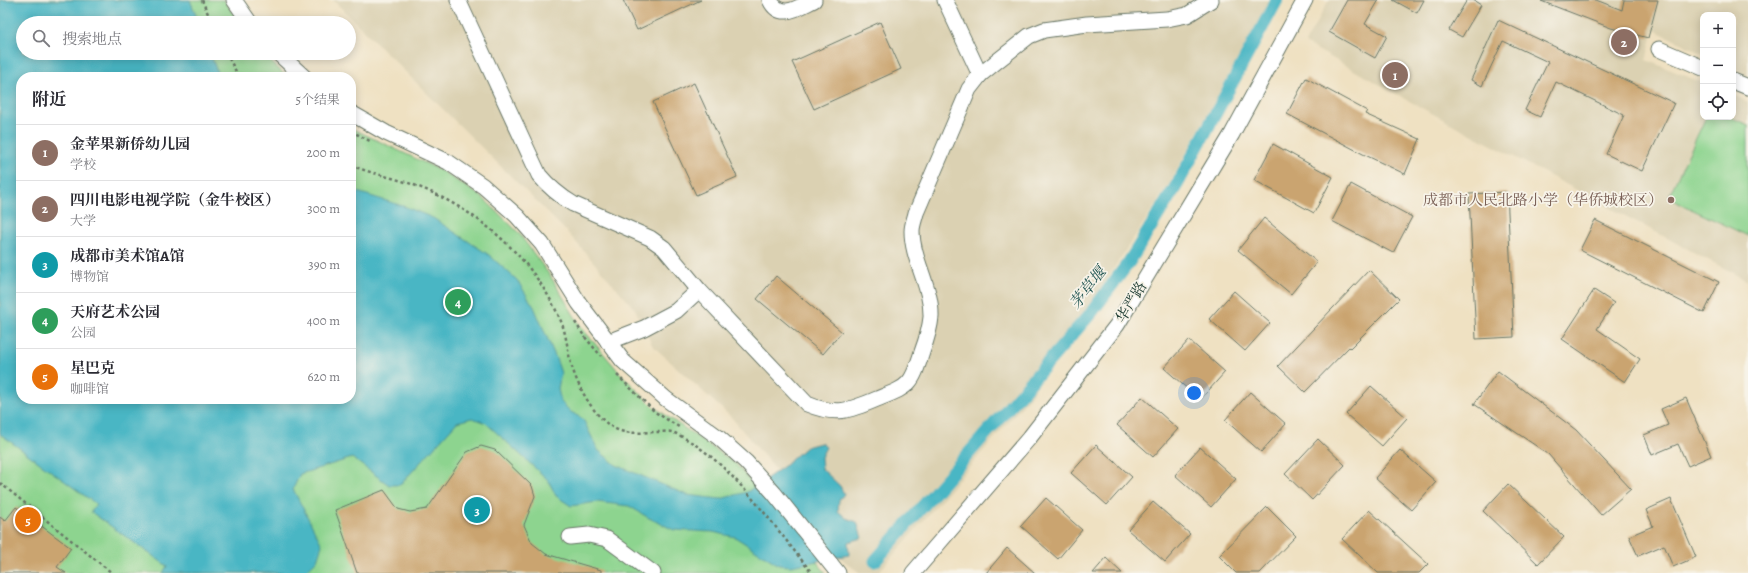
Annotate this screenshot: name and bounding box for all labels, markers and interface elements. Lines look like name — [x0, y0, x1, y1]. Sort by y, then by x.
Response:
map controls — [1700, 12, 1736, 120]
button: + — [1700, 12, 1736, 48]
search box — [16, 16, 356, 60]
icon: search — [30, 27, 52, 49]
pin: 2 — [1611, 27, 1637, 57]
text: 搜索地点 — [62, 29, 122, 49]
button: − — [1700, 48, 1736, 84]
pin: 1 — [1382, 60, 1408, 90]
button: locate — [1700, 84, 1736, 120]
text: 附近 — [32, 88, 66, 111]
text: 5个结果 — [295, 91, 340, 108]
text: 金苹果新侨幼儿园 — [70, 134, 190, 154]
text: 1 — [43, 144, 47, 161]
text: 200 m — [307, 144, 340, 161]
text: 学校 — [70, 156, 96, 173]
text: 四川电影电视学院（金牛校区） — [70, 190, 280, 210]
place label: 成都市人民北路小学（华侨城校区） — [1423, 190, 1663, 210]
marker: 成都市人民北路小学（华侨城校区） — [1666, 195, 1676, 205]
text: 2 — [42, 200, 48, 217]
text: 300 m — [307, 200, 340, 217]
text: 大学 — [70, 212, 96, 229]
text: 成都市美术馆A馆 — [70, 246, 184, 266]
text: 3 — [42, 256, 48, 273]
text: 390 m — [308, 256, 340, 273]
water label: 茅草堰 — [1065, 260, 1113, 314]
text: 博物馆 — [70, 268, 109, 285]
street label: 华严路 — [1111, 278, 1151, 326]
pin: 4 — [445, 287, 471, 317]
text: 天府艺术公园 — [70, 302, 160, 322]
text: 4 — [42, 312, 48, 329]
text: 400 m — [307, 312, 340, 329]
text: 公园 — [70, 324, 96, 341]
text: 星巴克 — [70, 358, 115, 378]
text: 5 — [42, 368, 48, 385]
text: 620 m — [307, 368, 340, 385]
text: 咖啡馆 — [70, 380, 109, 397]
your location — [1184, 383, 1204, 403]
pin: 3 — [464, 495, 490, 525]
pin: 5 — [15, 505, 41, 535]

